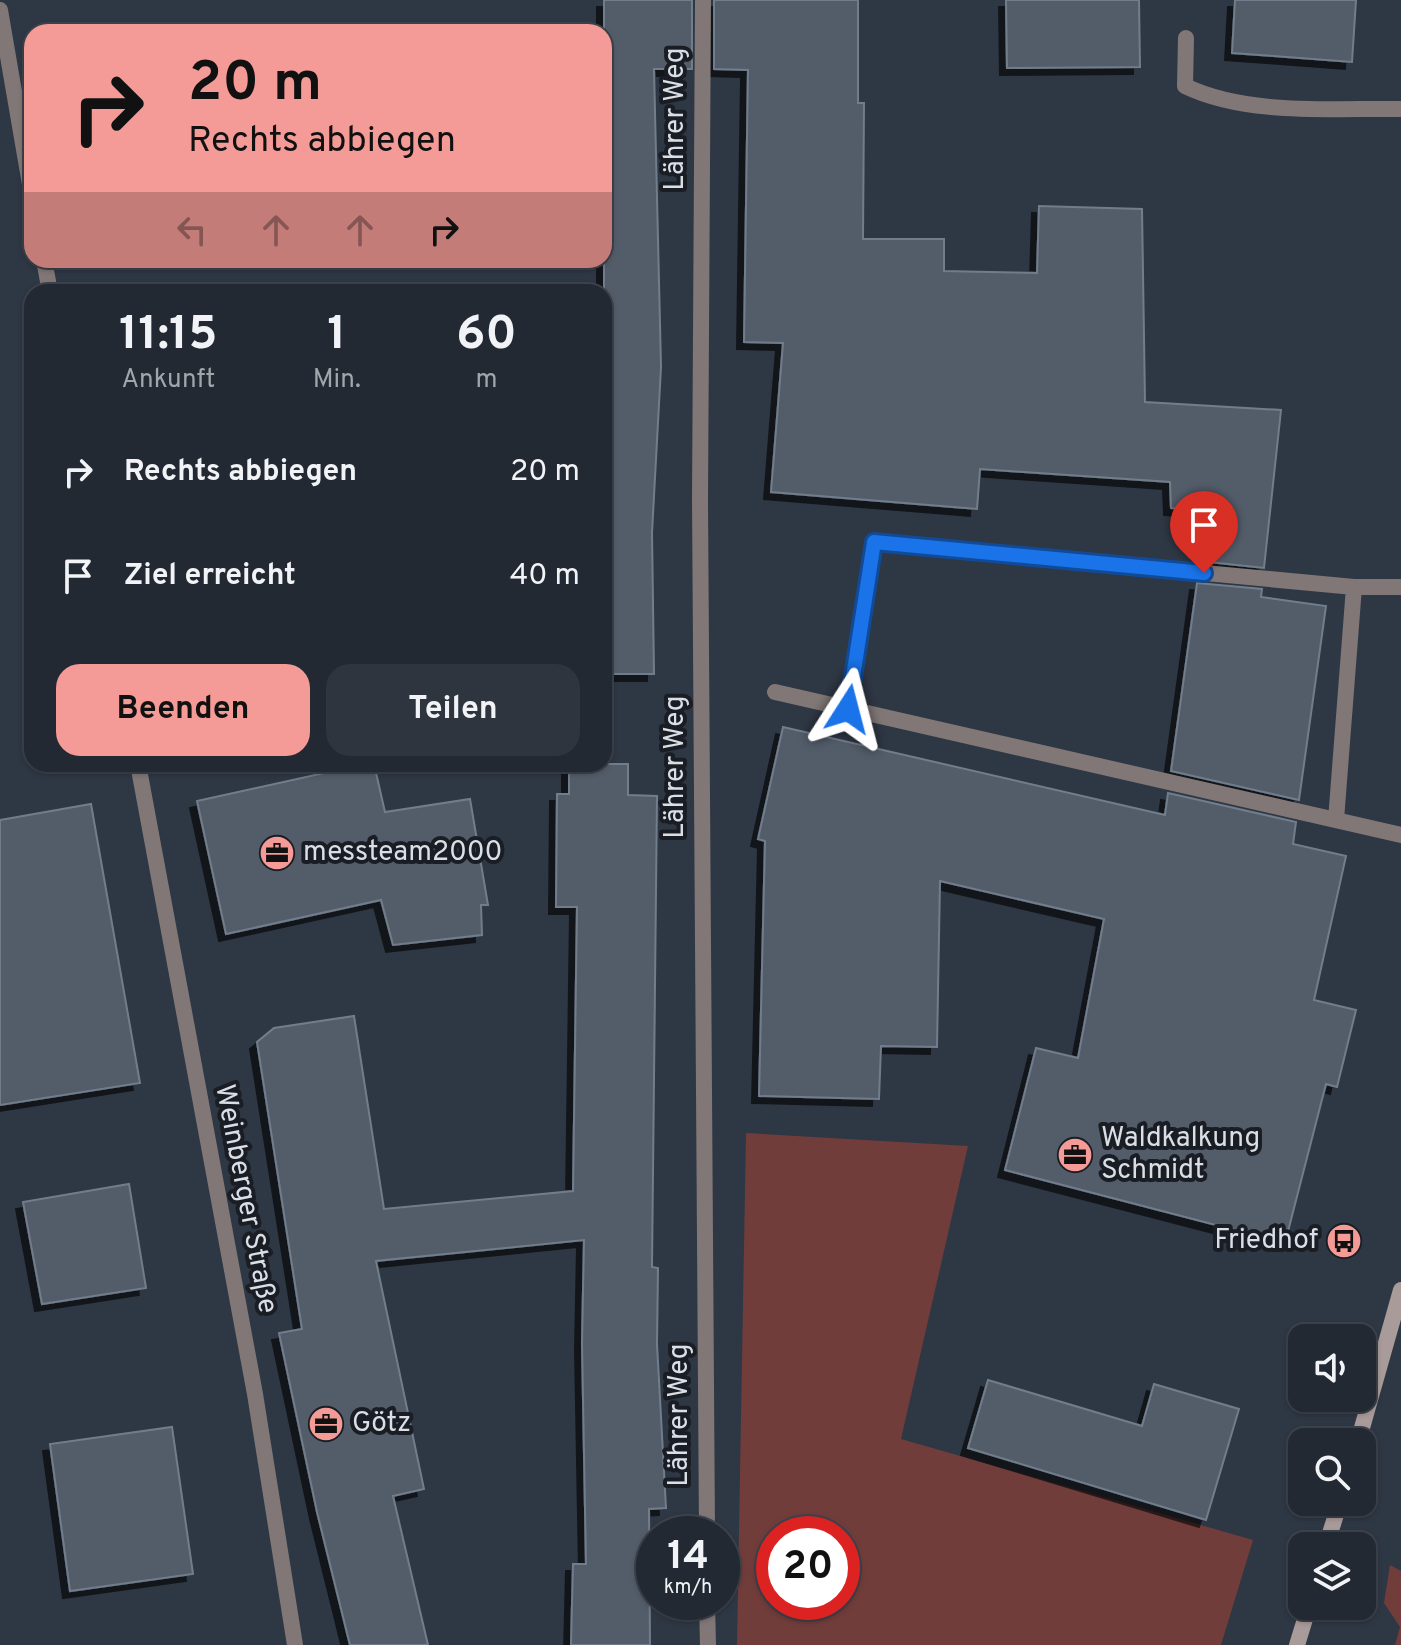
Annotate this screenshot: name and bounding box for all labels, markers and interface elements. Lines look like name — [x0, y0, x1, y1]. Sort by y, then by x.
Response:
street label: Lährer Weg — [658, 47, 694, 191]
text: 20 m — [188, 50, 322, 120]
icon: right — [56, 56, 160, 160]
text: Rechts abbiegen — [188, 119, 456, 165]
icon: left — [170, 208, 214, 252]
icon: ahead — [254, 208, 298, 252]
icon: ahead — [338, 208, 382, 252]
icon: right — [422, 208, 466, 252]
text: 11:15 — [119, 306, 218, 366]
text: 1 — [327, 306, 346, 366]
text: 60 — [456, 306, 517, 366]
text: Ankunft — [121, 364, 215, 397]
text: Min. — [313, 364, 361, 397]
text: m — [475, 364, 497, 397]
icon: right — [56, 450, 100, 494]
text: Rechts abbiegen — [124, 454, 357, 491]
text: 20 m — [510, 454, 580, 491]
pin — [1170, 491, 1238, 573]
icon: arrive — [1182, 503, 1226, 547]
icon: arrive — [56, 554, 100, 598]
text: Ziel erreicht — [124, 558, 296, 595]
text: 40 m — [510, 558, 580, 595]
button: Beenden — [56, 664, 310, 756]
button: Teilen — [326, 664, 580, 756]
position arrow — [806, 667, 890, 751]
street label: Lährer Weg — [658, 695, 694, 839]
office icon: messteam2000 — [258, 834, 296, 872]
place label: messteam2000 — [303, 835, 503, 871]
street label: Weinberger Straße — [205, 1081, 285, 1317]
place label: Waldkalkung Schmidt — [1101, 1121, 1260, 1189]
office icon: Waldkalkung Schmidt — [1056, 1136, 1094, 1174]
bus stop icon: Friedhof — [1325, 1222, 1363, 1260]
place label: Friedhof — [1214, 1223, 1318, 1259]
map controls — [1288, 1324, 1376, 1620]
button: sound — [1288, 1324, 1376, 1412]
street label: Lährer Weg — [662, 1343, 698, 1487]
office icon: Götz — [307, 1405, 345, 1443]
place label: Götz — [352, 1406, 411, 1442]
button: search — [1288, 1428, 1376, 1516]
speed limit sign: 20 — [756, 1516, 860, 1620]
button: layers — [1288, 1532, 1376, 1620]
text: 14 — [667, 1533, 709, 1583]
text: km/h — [664, 1575, 712, 1601]

